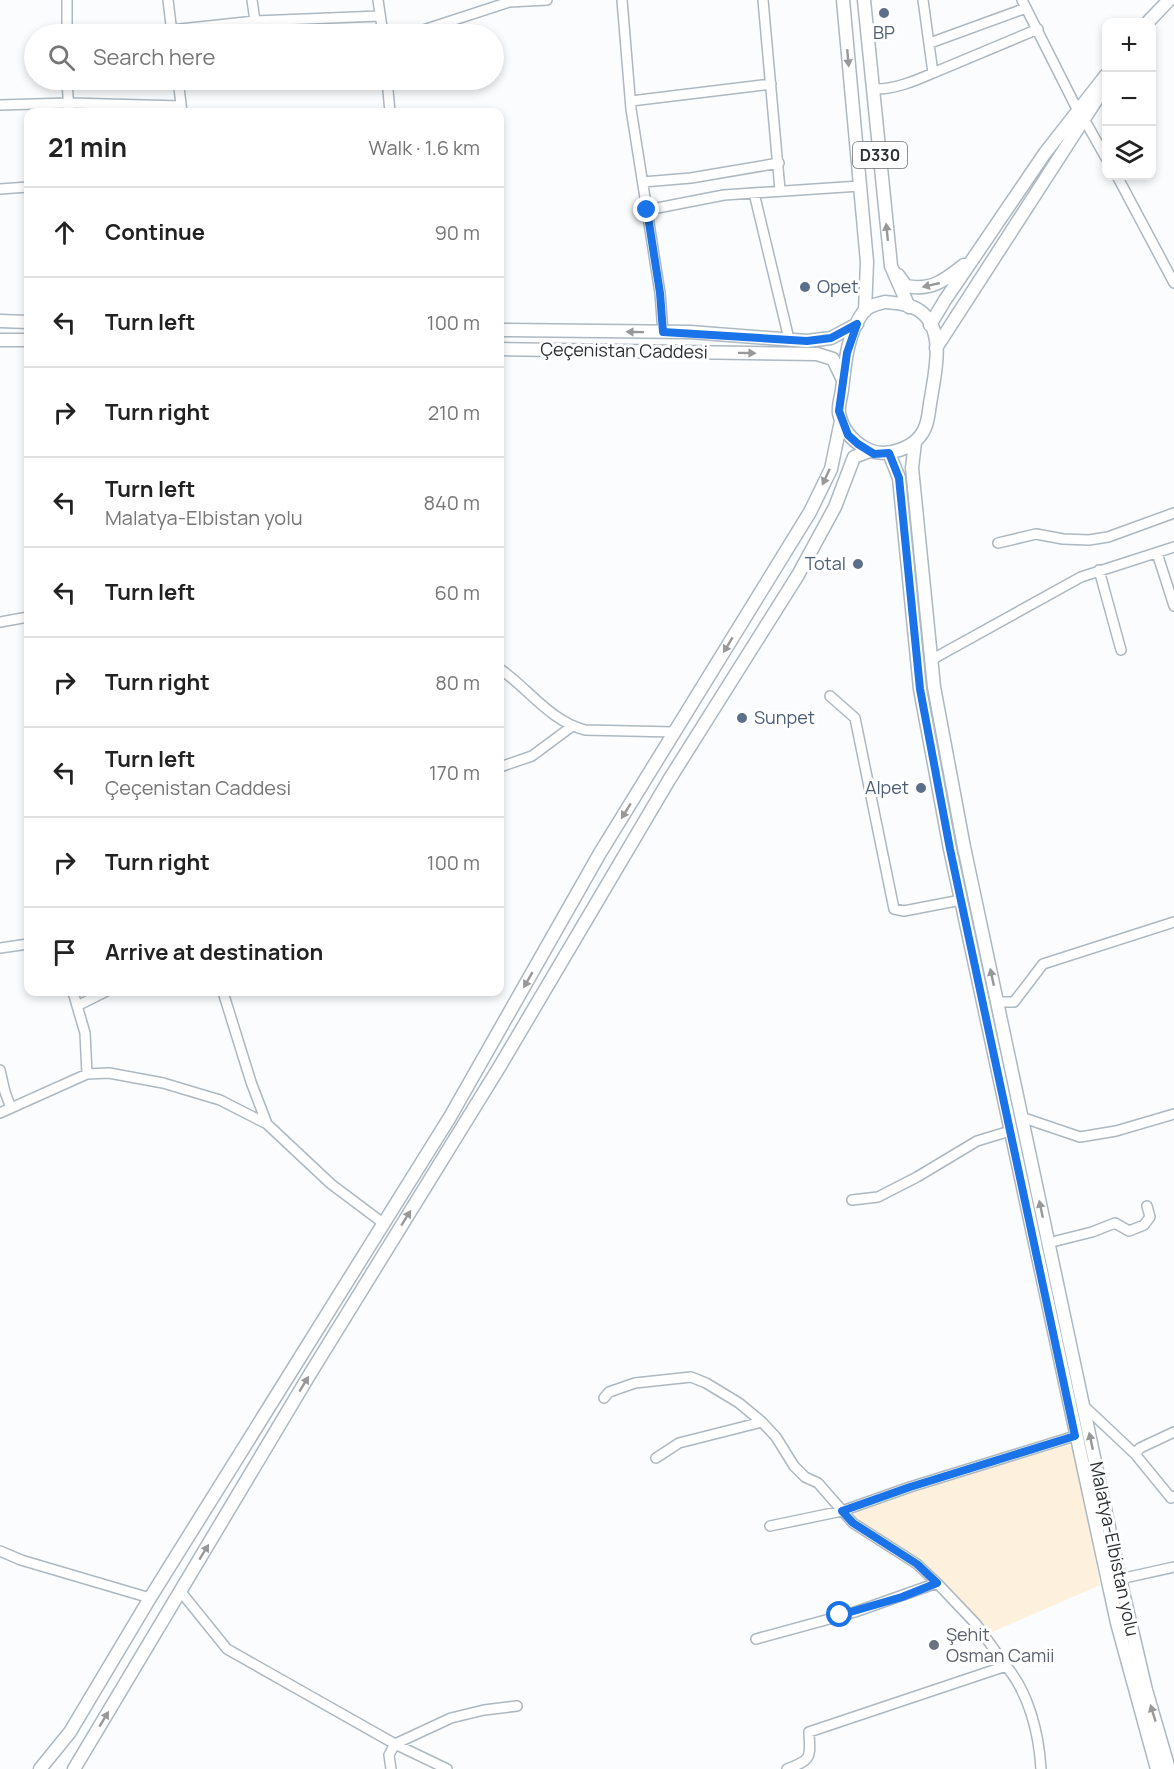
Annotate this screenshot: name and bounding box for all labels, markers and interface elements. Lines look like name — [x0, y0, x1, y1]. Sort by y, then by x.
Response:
marker: BP — [877, 6, 891, 20]
map controls — [1102, 18, 1156, 180]
button: + — [1102, 18, 1156, 72]
place label: BP — [873, 20, 895, 44]
search box — [24, 24, 504, 90]
icon: search — [45, 41, 78, 74]
text: Search here — [93, 42, 215, 72]
one-way arrow — [843, 49, 853, 68]
button: − — [1102, 72, 1156, 126]
button: layers — [1102, 126, 1156, 180]
text: 21 min — [48, 129, 127, 165]
text: Walk · 1.6 km — [369, 134, 480, 161]
road number: D330 — [853, 142, 907, 168]
route end — [633, 196, 659, 222]
icon: ahead — [48, 216, 81, 249]
text: Continue — [105, 217, 205, 247]
text: 90 m — [434, 219, 480, 246]
one-way arrow — [883, 222, 892, 241]
place label: Opet — [817, 274, 858, 298]
marker: Opet — [798, 280, 812, 294]
one-way arrow — [921, 281, 940, 291]
icon: left — [48, 306, 81, 339]
text: Turn left — [105, 307, 195, 337]
text: 100 m — [427, 309, 480, 336]
one-way arrow — [625, 327, 644, 337]
street label: Çeçenistan Caddesi — [540, 337, 708, 363]
one-way arrow — [737, 348, 756, 358]
icon: right — [48, 396, 81, 429]
text: Turn right — [105, 397, 210, 427]
text: 210 m — [428, 399, 480, 426]
one-way arrow — [822, 468, 831, 485]
text: Turn left — [105, 474, 195, 504]
icon: left — [48, 486, 81, 519]
text: 840 m — [423, 489, 480, 516]
text: Malatya-Elbistan yolu — [105, 504, 303, 531]
place label: Total — [805, 551, 846, 575]
marker: Total — [851, 557, 865, 571]
icon: left — [48, 576, 81, 609]
text: Turn left — [105, 577, 195, 607]
text: 60 m — [434, 579, 480, 606]
one-way arrow — [722, 637, 733, 653]
icon: right — [48, 666, 81, 699]
text: Turn right — [105, 667, 210, 697]
text: 80 m — [435, 669, 480, 696]
place label: Sunpet — [754, 705, 815, 729]
marker: Sunpet — [735, 711, 749, 725]
text: Turn left — [105, 744, 195, 774]
icon: left — [48, 756, 81, 789]
text: 170 m — [429, 759, 480, 786]
text: Çeçenistan Caddesi — [105, 774, 291, 801]
place label: Alpet — [865, 775, 909, 799]
marker: Alpet — [914, 781, 928, 795]
one-way arrow — [620, 803, 631, 819]
icon: right — [48, 846, 81, 879]
text: Turn right — [105, 847, 210, 877]
text: 100 m — [427, 849, 480, 876]
icon: arrive — [48, 936, 81, 969]
text: Arrive at destination — [105, 937, 323, 967]
one-way arrow — [986, 968, 996, 987]
one-way arrow — [523, 972, 533, 989]
one-way arrow — [1036, 1200, 1045, 1219]
one-way arrow — [401, 1210, 412, 1226]
one-way arrow — [299, 1375, 309, 1392]
one-way arrow — [1086, 1431, 1095, 1450]
street label: Malatya-Elbistan yolu — [1085, 1459, 1145, 1638]
one-way arrow — [199, 1544, 210, 1560]
route start — [826, 1601, 852, 1627]
place label: Şehit Osman Camii — [946, 1622, 1055, 1667]
marker: Şehit Osman Camii — [927, 1638, 941, 1652]
one-way arrow — [1148, 1704, 1157, 1722]
one-way arrow — [99, 1710, 109, 1727]

